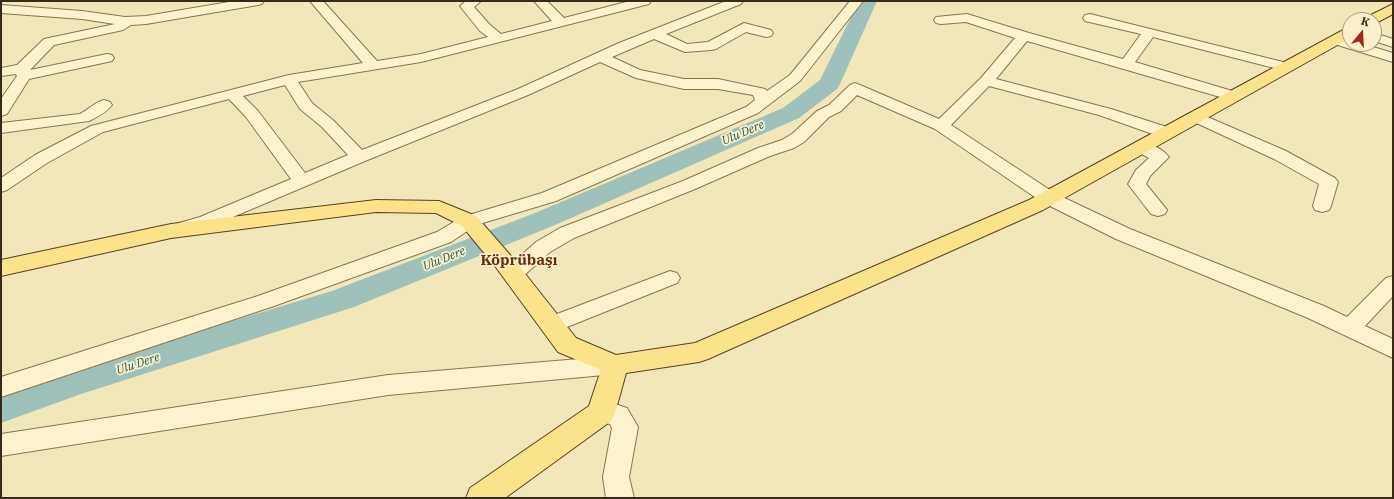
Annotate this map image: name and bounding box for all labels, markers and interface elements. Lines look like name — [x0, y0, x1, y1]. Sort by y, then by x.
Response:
north arrow — [1342, 12, 1382, 52]
text: K — [1359, 14, 1372, 29]
water label: Ulu Dere — [720, 118, 766, 148]
water label: Ulu Dere — [421, 244, 467, 274]
district label: Köprübaşı — [480, 252, 558, 270]
water label: Ulu Dere — [115, 350, 161, 378]

